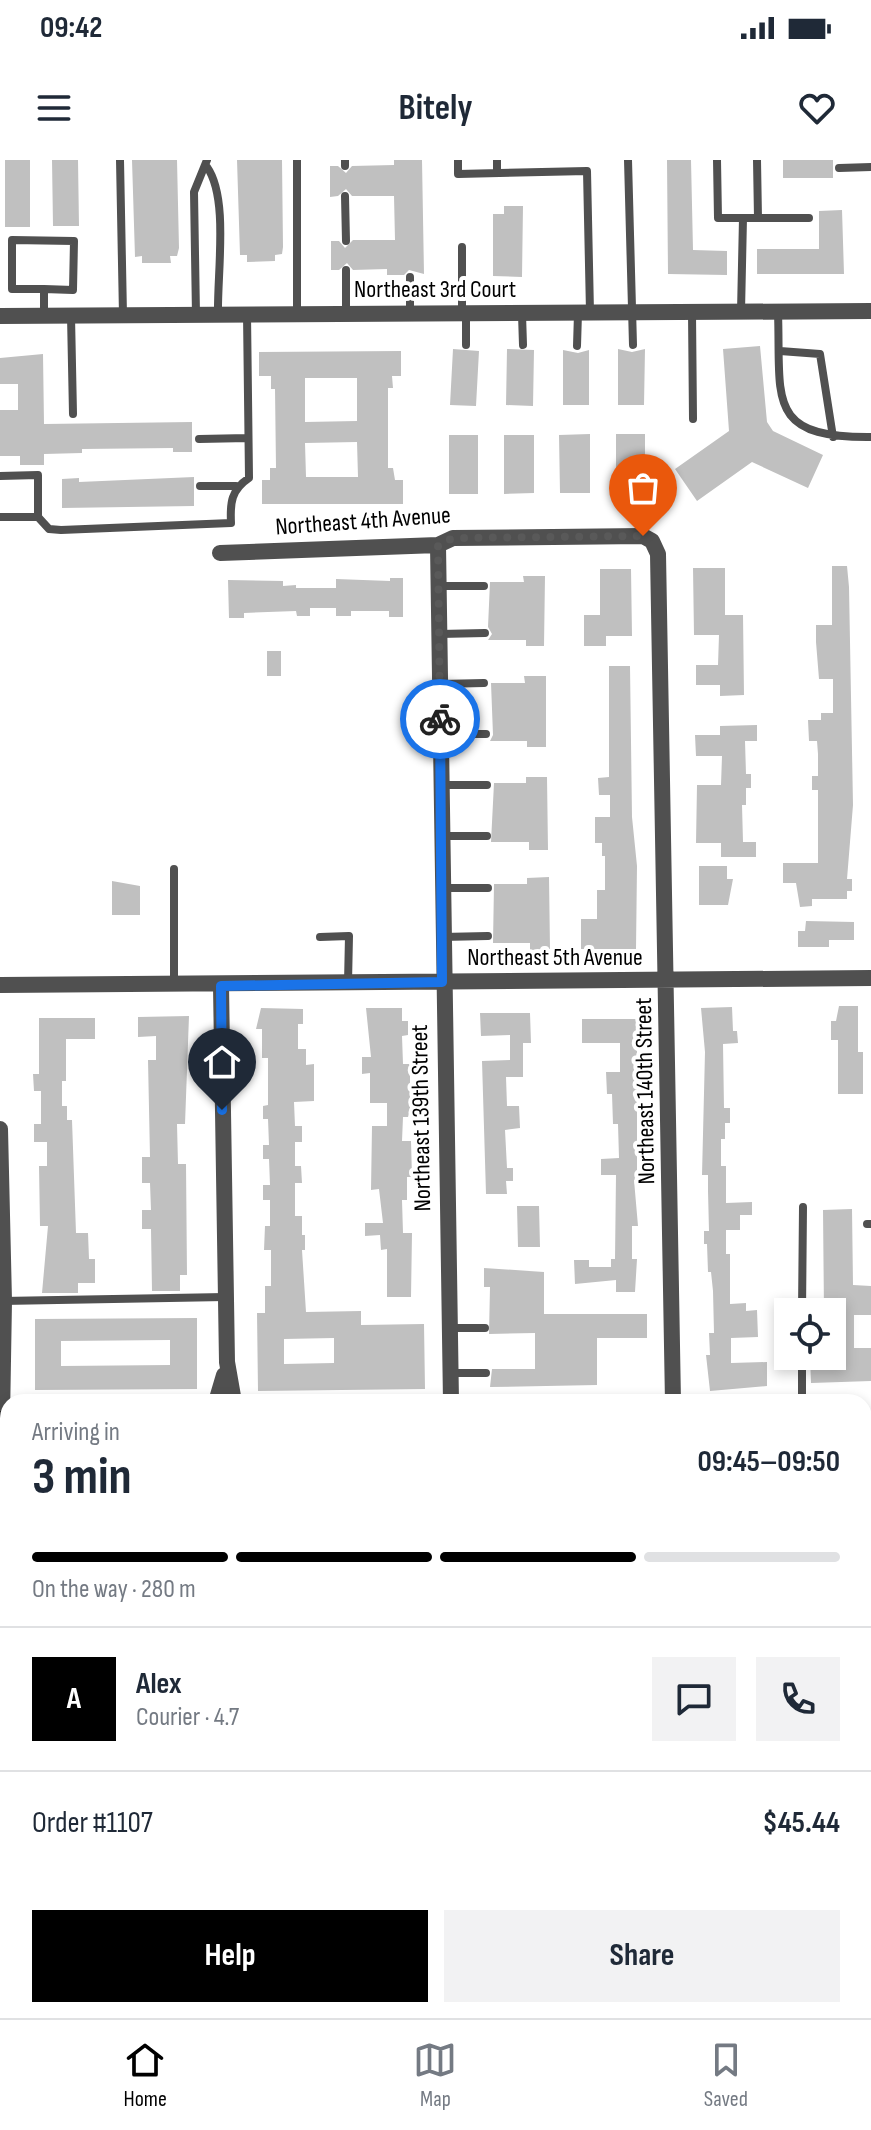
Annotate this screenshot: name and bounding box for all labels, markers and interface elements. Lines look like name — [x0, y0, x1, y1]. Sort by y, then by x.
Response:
text: 09:42 — [40, 10, 102, 46]
icon: menu — [32, 86, 76, 130]
icon: heart — [795, 86, 839, 130]
text: Bitely — [399, 87, 472, 130]
street label: Northeast 3rd Court — [354, 275, 516, 304]
pin — [609, 454, 677, 536]
icon: bag — [621, 466, 665, 510]
street label: Northeast 4th Avenue — [274, 500, 452, 542]
courier — [400, 679, 480, 759]
icon: bike — [418, 697, 462, 741]
street label: Northeast 5th Avenue — [467, 943, 643, 972]
street label: Northeast 140th Street — [629, 997, 661, 1185]
street label: Northeast 139th Street — [405, 1024, 437, 1212]
pin — [188, 1028, 256, 1110]
icon: home — [200, 1040, 244, 1084]
map controls — [774, 1298, 846, 1370]
button: locate — [774, 1298, 846, 1370]
text: Arriving in — [32, 1417, 120, 1448]
text: 09:45–09:50 — [698, 1444, 840, 1480]
text: 3 min — [32, 1446, 132, 1509]
text: On the way · 280 m — [32, 1574, 196, 1605]
button: chat — [652, 1657, 736, 1741]
button: phone — [756, 1657, 840, 1741]
text: Alex — [136, 1666, 182, 1702]
text: A — [67, 1681, 81, 1717]
text: Courier · 4.7 — [136, 1702, 239, 1733]
text: Order #1107 — [32, 1805, 153, 1841]
text: $45.44 — [763, 1805, 840, 1841]
button: Help — [32, 1910, 428, 2002]
button: Share — [444, 1910, 840, 2002]
tab: Home — [123, 2038, 167, 2113]
tab: Map — [413, 2038, 457, 2113]
tab: Saved — [704, 2038, 748, 2113]

